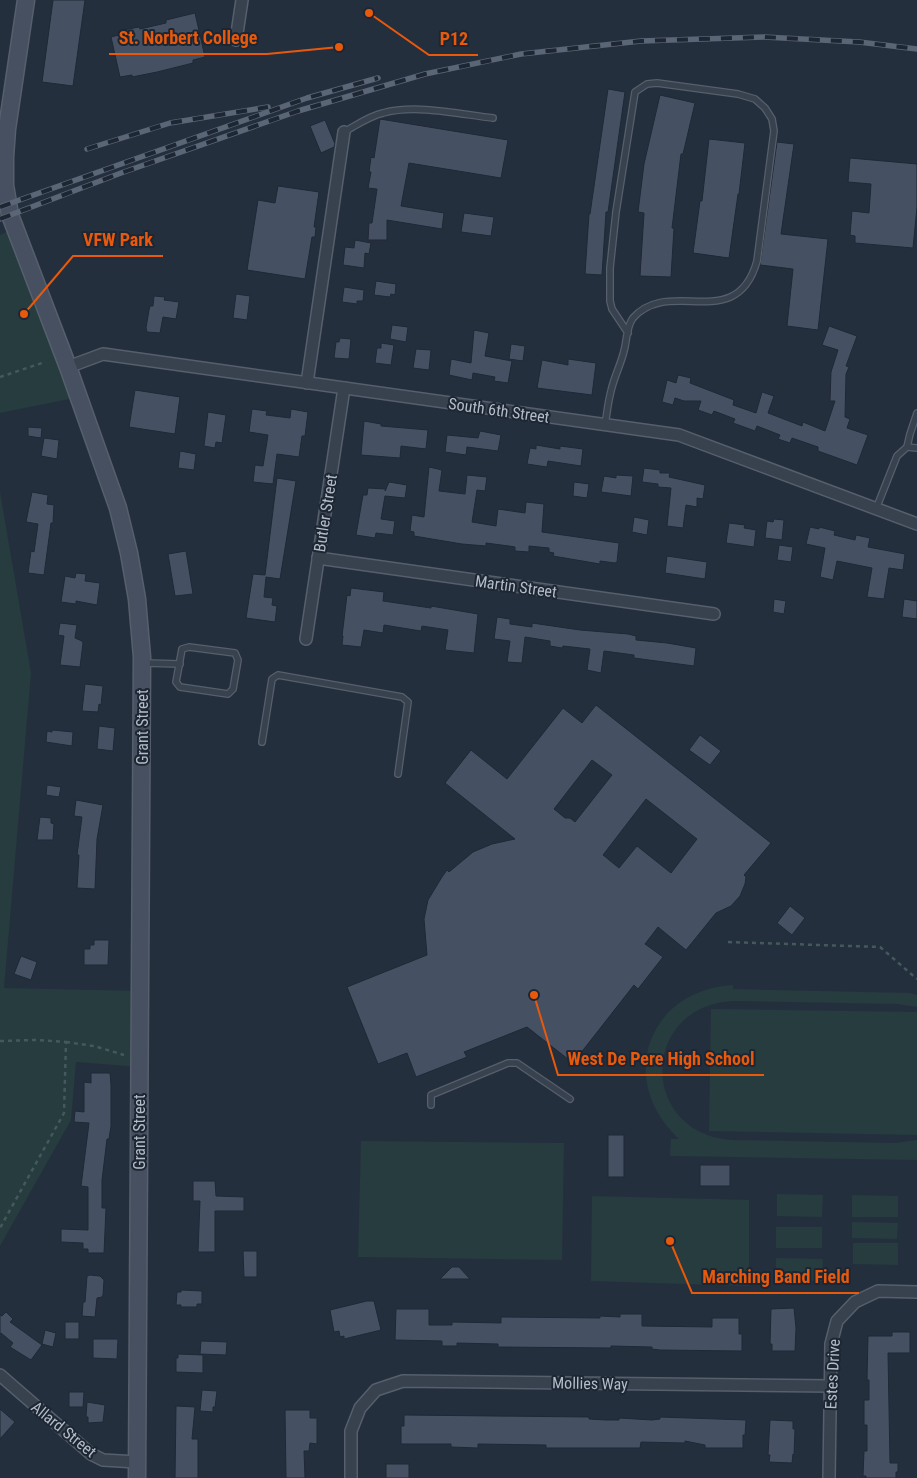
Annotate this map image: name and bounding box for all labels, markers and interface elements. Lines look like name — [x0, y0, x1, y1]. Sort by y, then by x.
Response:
callout: St. Norbert College — [109, 21, 267, 54]
callout: P12 — [429, 22, 478, 55]
text: St. Norbert College — [119, 27, 258, 48]
text: P12 — [440, 28, 468, 49]
callout: VFW Park — [73, 223, 163, 256]
text: VFW Park — [83, 229, 153, 250]
street label: South 6th Street — [447, 394, 551, 427]
street label: Butler Street — [310, 473, 341, 553]
street label: Martin Street — [474, 571, 558, 602]
street label: Grant Street — [133, 689, 152, 765]
callout: West De Pere High School — [558, 1042, 764, 1075]
text: West De Pere High School — [568, 1048, 754, 1069]
street label: Grant Street — [130, 1094, 149, 1170]
callout: Marching Band Field — [692, 1260, 859, 1293]
text: Marching Band Field — [702, 1266, 850, 1287]
street label: Estes Drive — [821, 1338, 844, 1410]
street label: Mollies Way — [552, 1373, 628, 1394]
street label: Allard Street — [27, 1397, 100, 1462]

